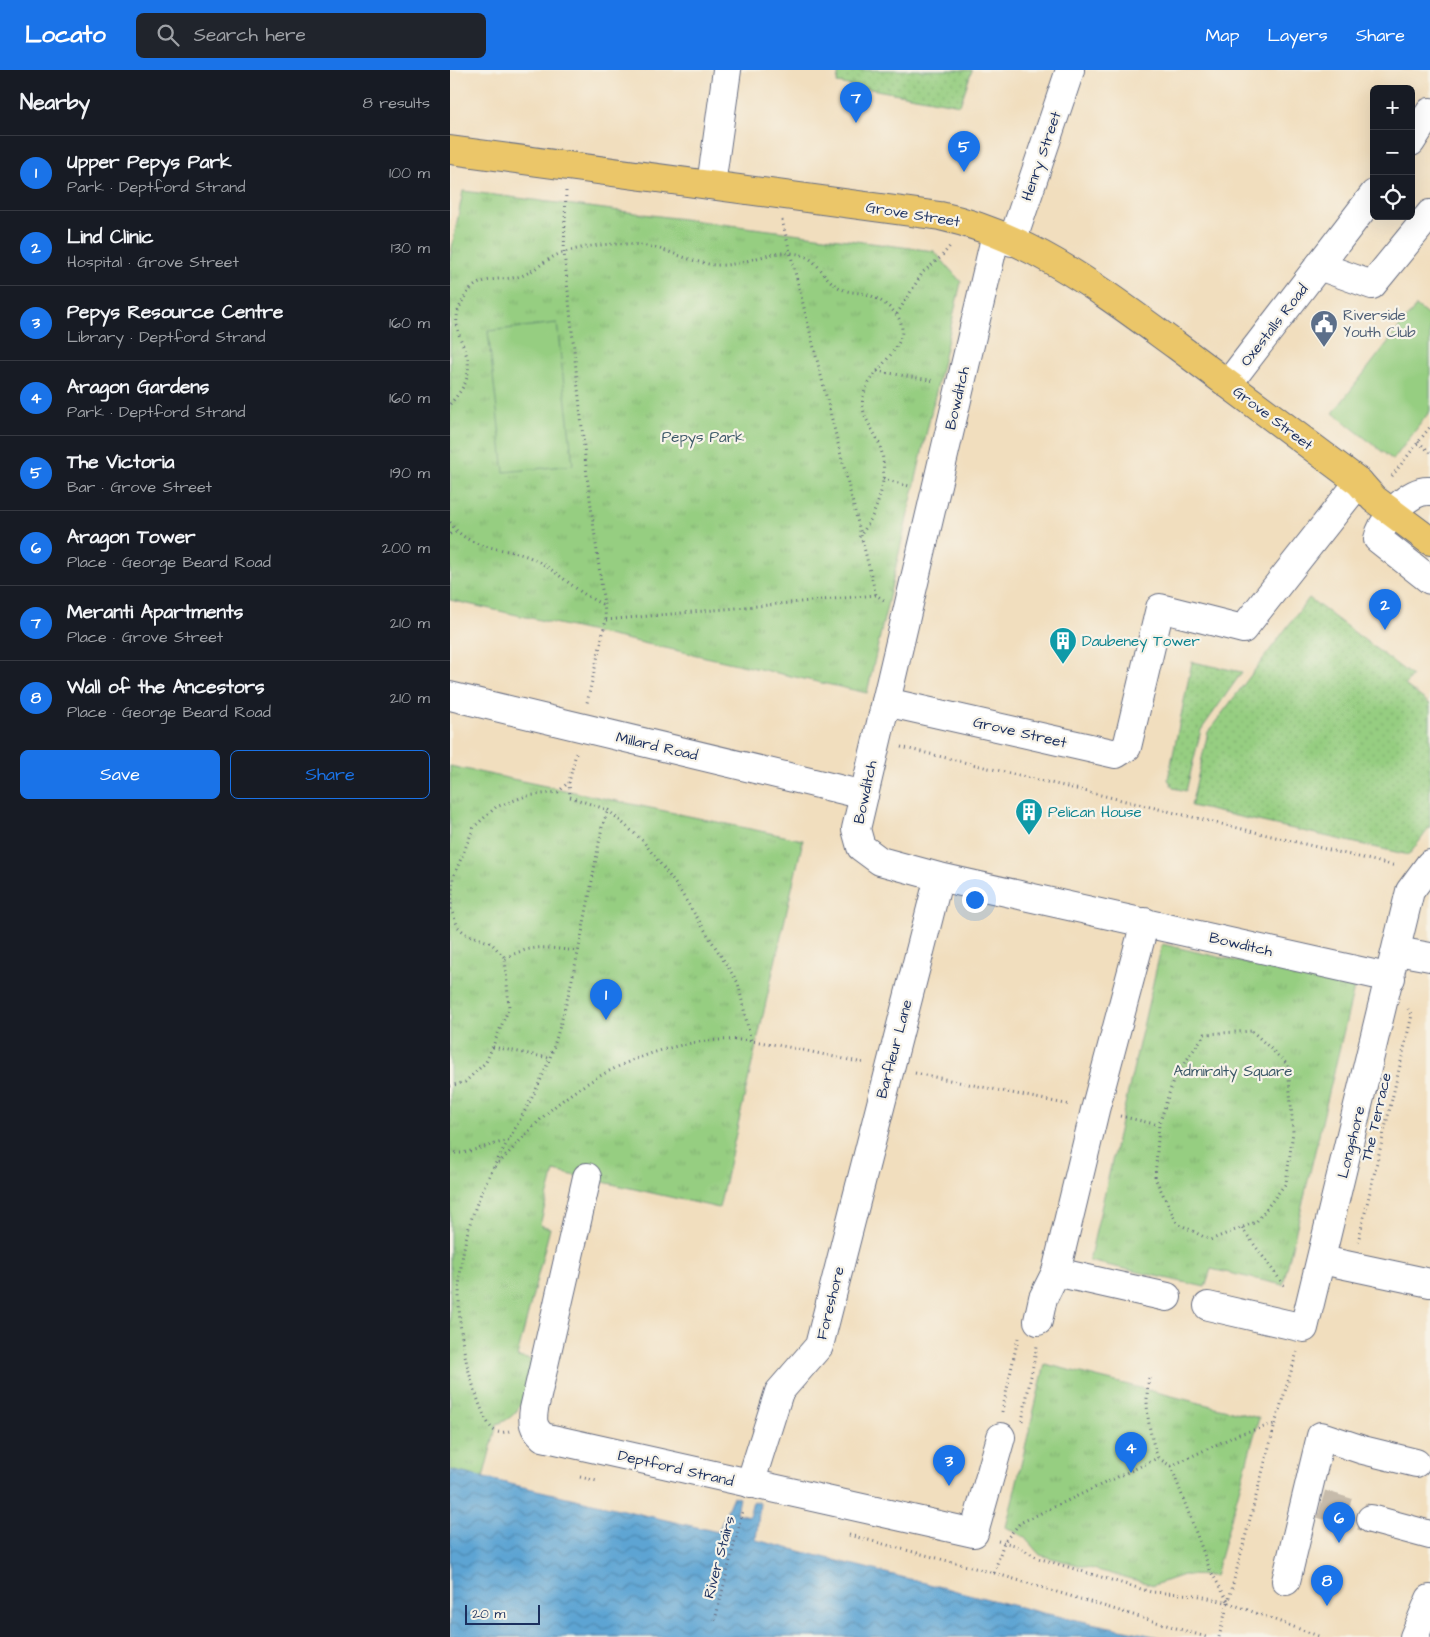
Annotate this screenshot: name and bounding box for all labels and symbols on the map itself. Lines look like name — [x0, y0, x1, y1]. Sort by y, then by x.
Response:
pin: 7 — [840, 82, 872, 123]
street label: Henry Street — [1016, 109, 1068, 204]
pin: 5 — [948, 131, 980, 172]
street label: Grove Street — [864, 197, 962, 232]
street label: Oxestalls Road — [1236, 280, 1313, 371]
place label: Riverside Youth Club — [1343, 305, 1416, 343]
public building icon: Riverside Youth Club — [1309, 309, 1339, 348]
street label: Bowditch — [940, 364, 975, 432]
street label: Grove Street — [1228, 381, 1317, 455]
park label: Pepys Park — [662, 427, 744, 449]
pin: 2 — [1369, 589, 1401, 630]
building icon: Daubeney Tower — [1048, 626, 1078, 665]
place label: Daubeney Tower — [1082, 631, 1200, 653]
street label: Grove Street — [971, 712, 1069, 753]
street label: Millard Road — [614, 727, 700, 766]
street label: Bowditch — [849, 758, 883, 826]
building icon: Pelican House — [1014, 797, 1044, 836]
place label: Pelican House — [1048, 802, 1142, 823]
your location — [962, 887, 988, 913]
street label: Bowditch — [1207, 927, 1275, 962]
pin: 1 — [590, 979, 622, 1020]
street label: Barfleur Lane — [871, 997, 918, 1101]
park label: Admiralty Square — [1174, 1061, 1292, 1083]
street label: The Terrace — [1356, 1071, 1397, 1163]
street label: Longshore — [1332, 1104, 1372, 1181]
street label: Foreshore — [811, 1264, 850, 1342]
pin: 4 — [1115, 1432, 1147, 1473]
street label: Deptford Strand — [616, 1445, 736, 1492]
pin: 3 — [933, 1445, 965, 1486]
pin: 6 — [1323, 1502, 1355, 1543]
street label: River Stairs — [698, 1513, 741, 1601]
pin: 8 — [1311, 1565, 1343, 1606]
scale bar — [465, 1602, 540, 1625]

